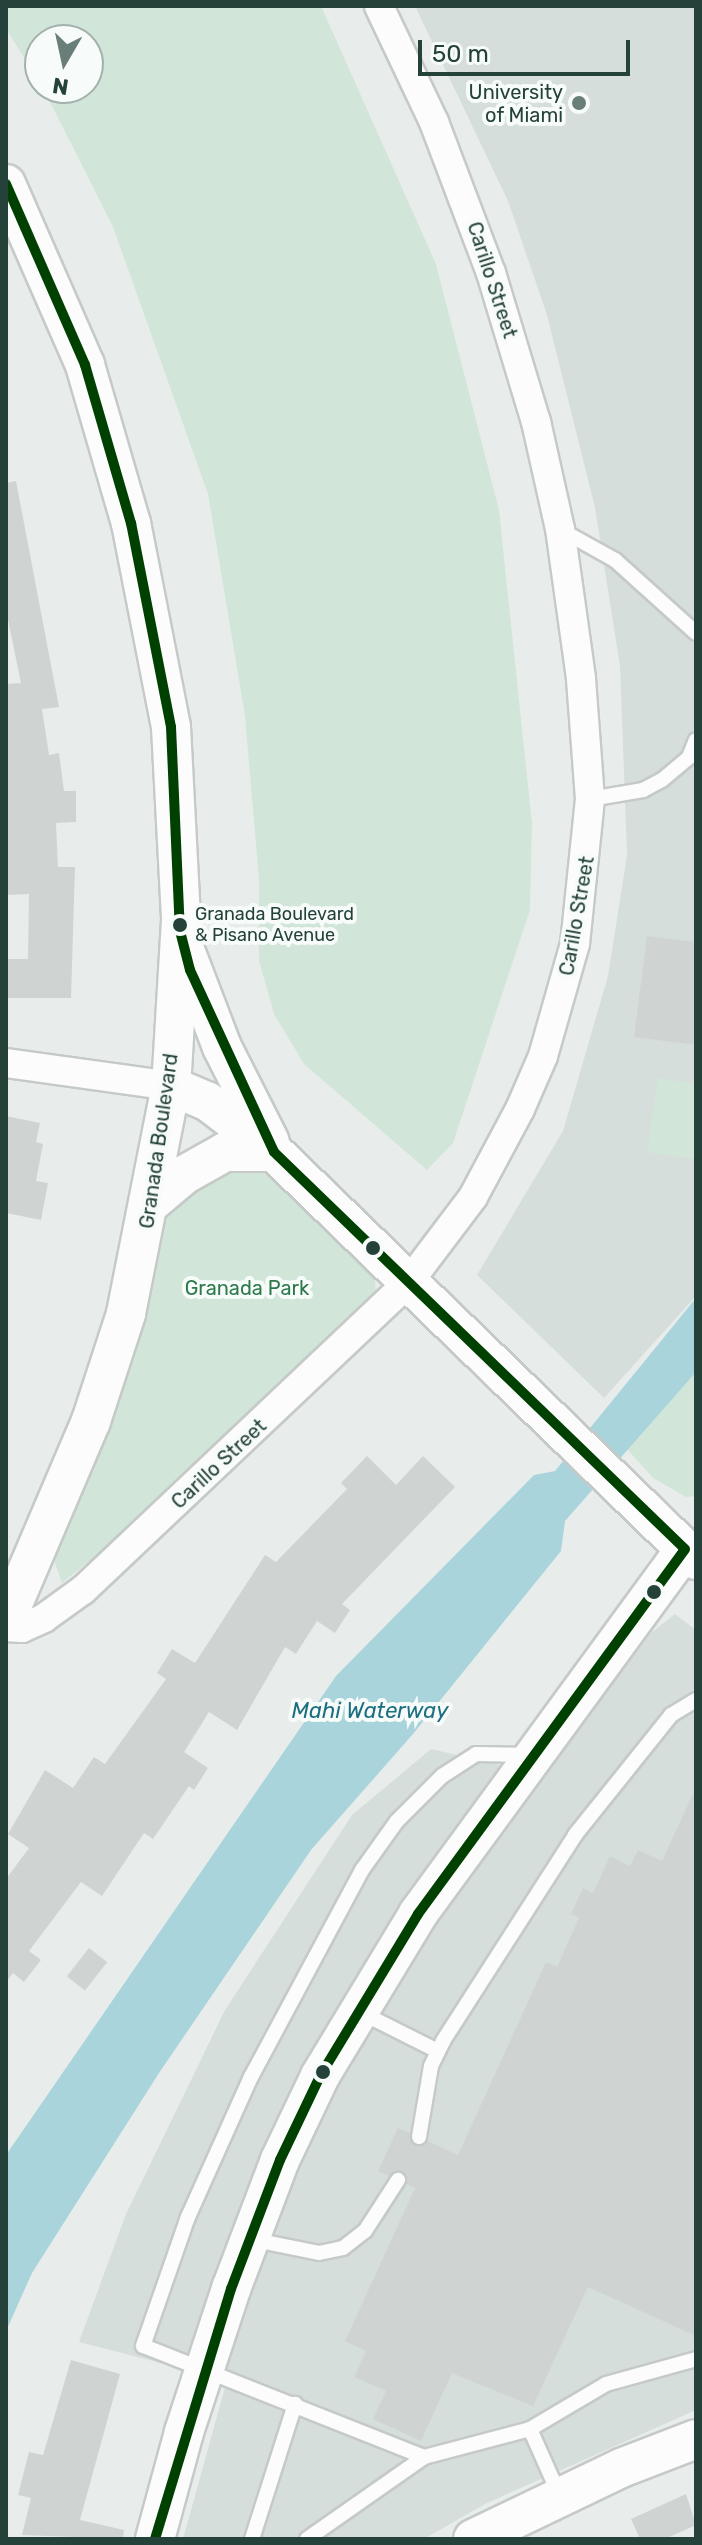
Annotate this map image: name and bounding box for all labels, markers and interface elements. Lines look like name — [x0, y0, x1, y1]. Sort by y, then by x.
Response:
north arrow — [24, 24, 104, 104]
scale bar — [422, 24, 634, 74]
text: 50 m — [432, 40, 489, 68]
text: N — [51, 72, 70, 101]
place label: University of Miami — [469, 80, 563, 127]
marker: University of Miami — [570, 94, 588, 112]
street label: Carillo Street — [462, 219, 522, 341]
street label: Carillo Street — [555, 854, 599, 978]
place label: Granada Boulevard & Pisano Avenue — [195, 904, 354, 946]
marker: Granada Boulevard & Pisano Avenue — [172, 917, 188, 933]
street label: Granada Boulevard — [135, 1052, 183, 1230]
unlabelled marker — [365, 1240, 381, 1256]
park label: Granada Park — [185, 1276, 309, 1300]
street label: Carillo Street — [167, 1414, 271, 1514]
unlabelled marker — [646, 1584, 662, 1600]
water label: Mahi Waterway — [292, 1698, 448, 1724]
unlabelled marker — [315, 2064, 331, 2080]

